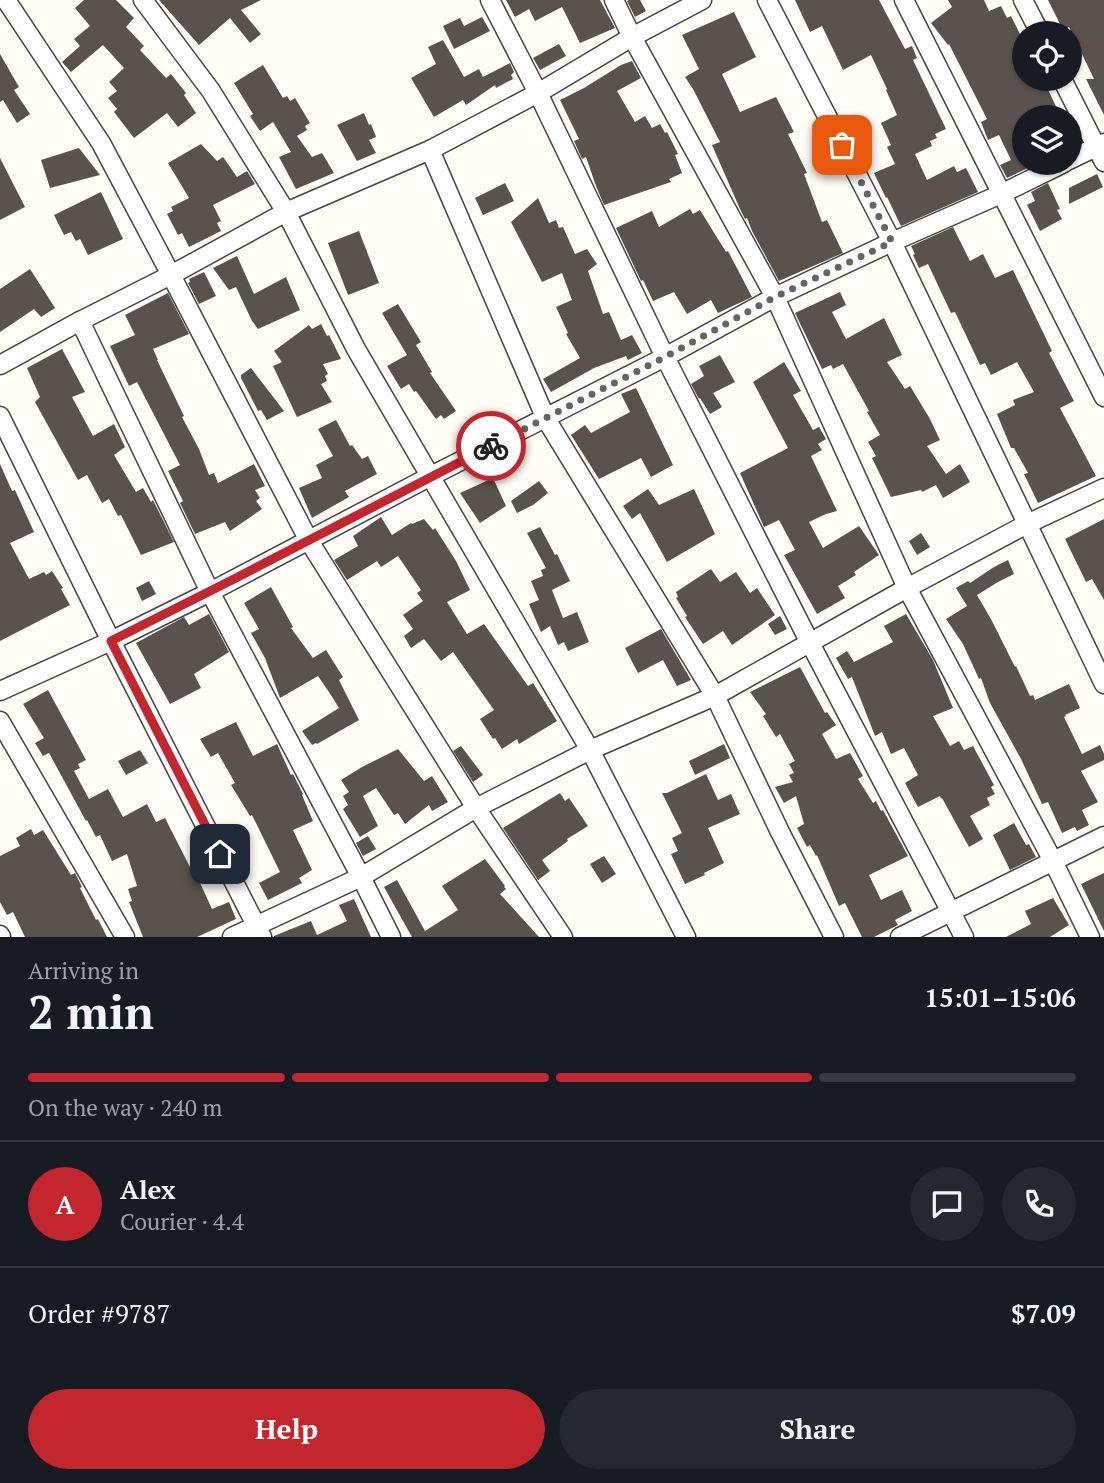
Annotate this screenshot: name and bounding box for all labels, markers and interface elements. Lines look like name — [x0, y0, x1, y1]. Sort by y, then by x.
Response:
map controls — [1012, 21, 1082, 175]
button: locate — [1012, 21, 1082, 91]
button: layers — [1012, 105, 1082, 175]
pin — [812, 115, 872, 175]
icon: bag — [823, 126, 861, 164]
courier — [456, 411, 526, 481]
icon: bike — [472, 427, 510, 465]
pin — [190, 824, 250, 884]
icon: home — [201, 835, 239, 873]
text: Arriving in — [28, 955, 139, 986]
text: 15:01–15:06 — [924, 980, 1076, 1014]
text: 2 min — [28, 981, 154, 1042]
text: On the way · 240 m — [28, 1092, 222, 1123]
button: chat — [910, 1167, 984, 1241]
button: phone — [1002, 1167, 1076, 1241]
text: Alex — [120, 1172, 176, 1206]
text: A — [56, 1187, 74, 1221]
text: Courier · 4.4 — [120, 1206, 244, 1237]
text: Order #9787 — [28, 1296, 170, 1330]
text: $7.09 — [1011, 1296, 1076, 1330]
button: Help — [28, 1389, 545, 1469]
button: Share — [559, 1389, 1076, 1469]

